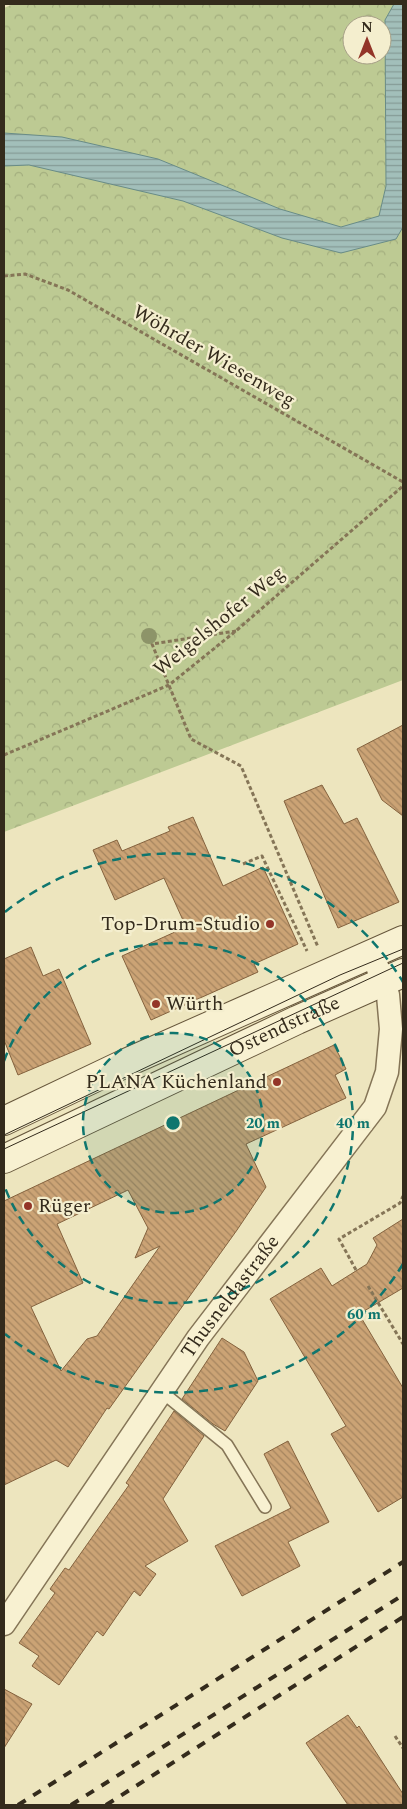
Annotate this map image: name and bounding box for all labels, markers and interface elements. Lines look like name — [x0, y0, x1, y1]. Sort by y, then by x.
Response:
north arrow — [342, 15, 392, 65]
text: N — [361, 17, 373, 38]
street label: Wöhrder Wiesenweg — [127, 297, 301, 415]
street label: Weigelshofer Weg — [147, 558, 291, 684]
place label: Top-Drum-Studio — [101, 909, 260, 939]
marker: Top-Drum-Studio — [264, 918, 276, 930]
street label: Ostendstraße — [224, 988, 345, 1065]
place label: Würth — [166, 989, 223, 1019]
marker: Würth — [150, 998, 162, 1010]
place label: PLANA Küchenland — [86, 1067, 267, 1097]
marker: PLANA Küchenland — [271, 1076, 283, 1088]
text: 20 m — [246, 1112, 281, 1135]
text: 40 m — [336, 1112, 371, 1135]
centre of rings — [164, 1114, 182, 1132]
place label: Rüger — [38, 1191, 91, 1221]
marker: Rüger — [22, 1200, 34, 1212]
street label: Thusneldastraße — [173, 1228, 287, 1365]
text: 60 m — [347, 1303, 382, 1326]

